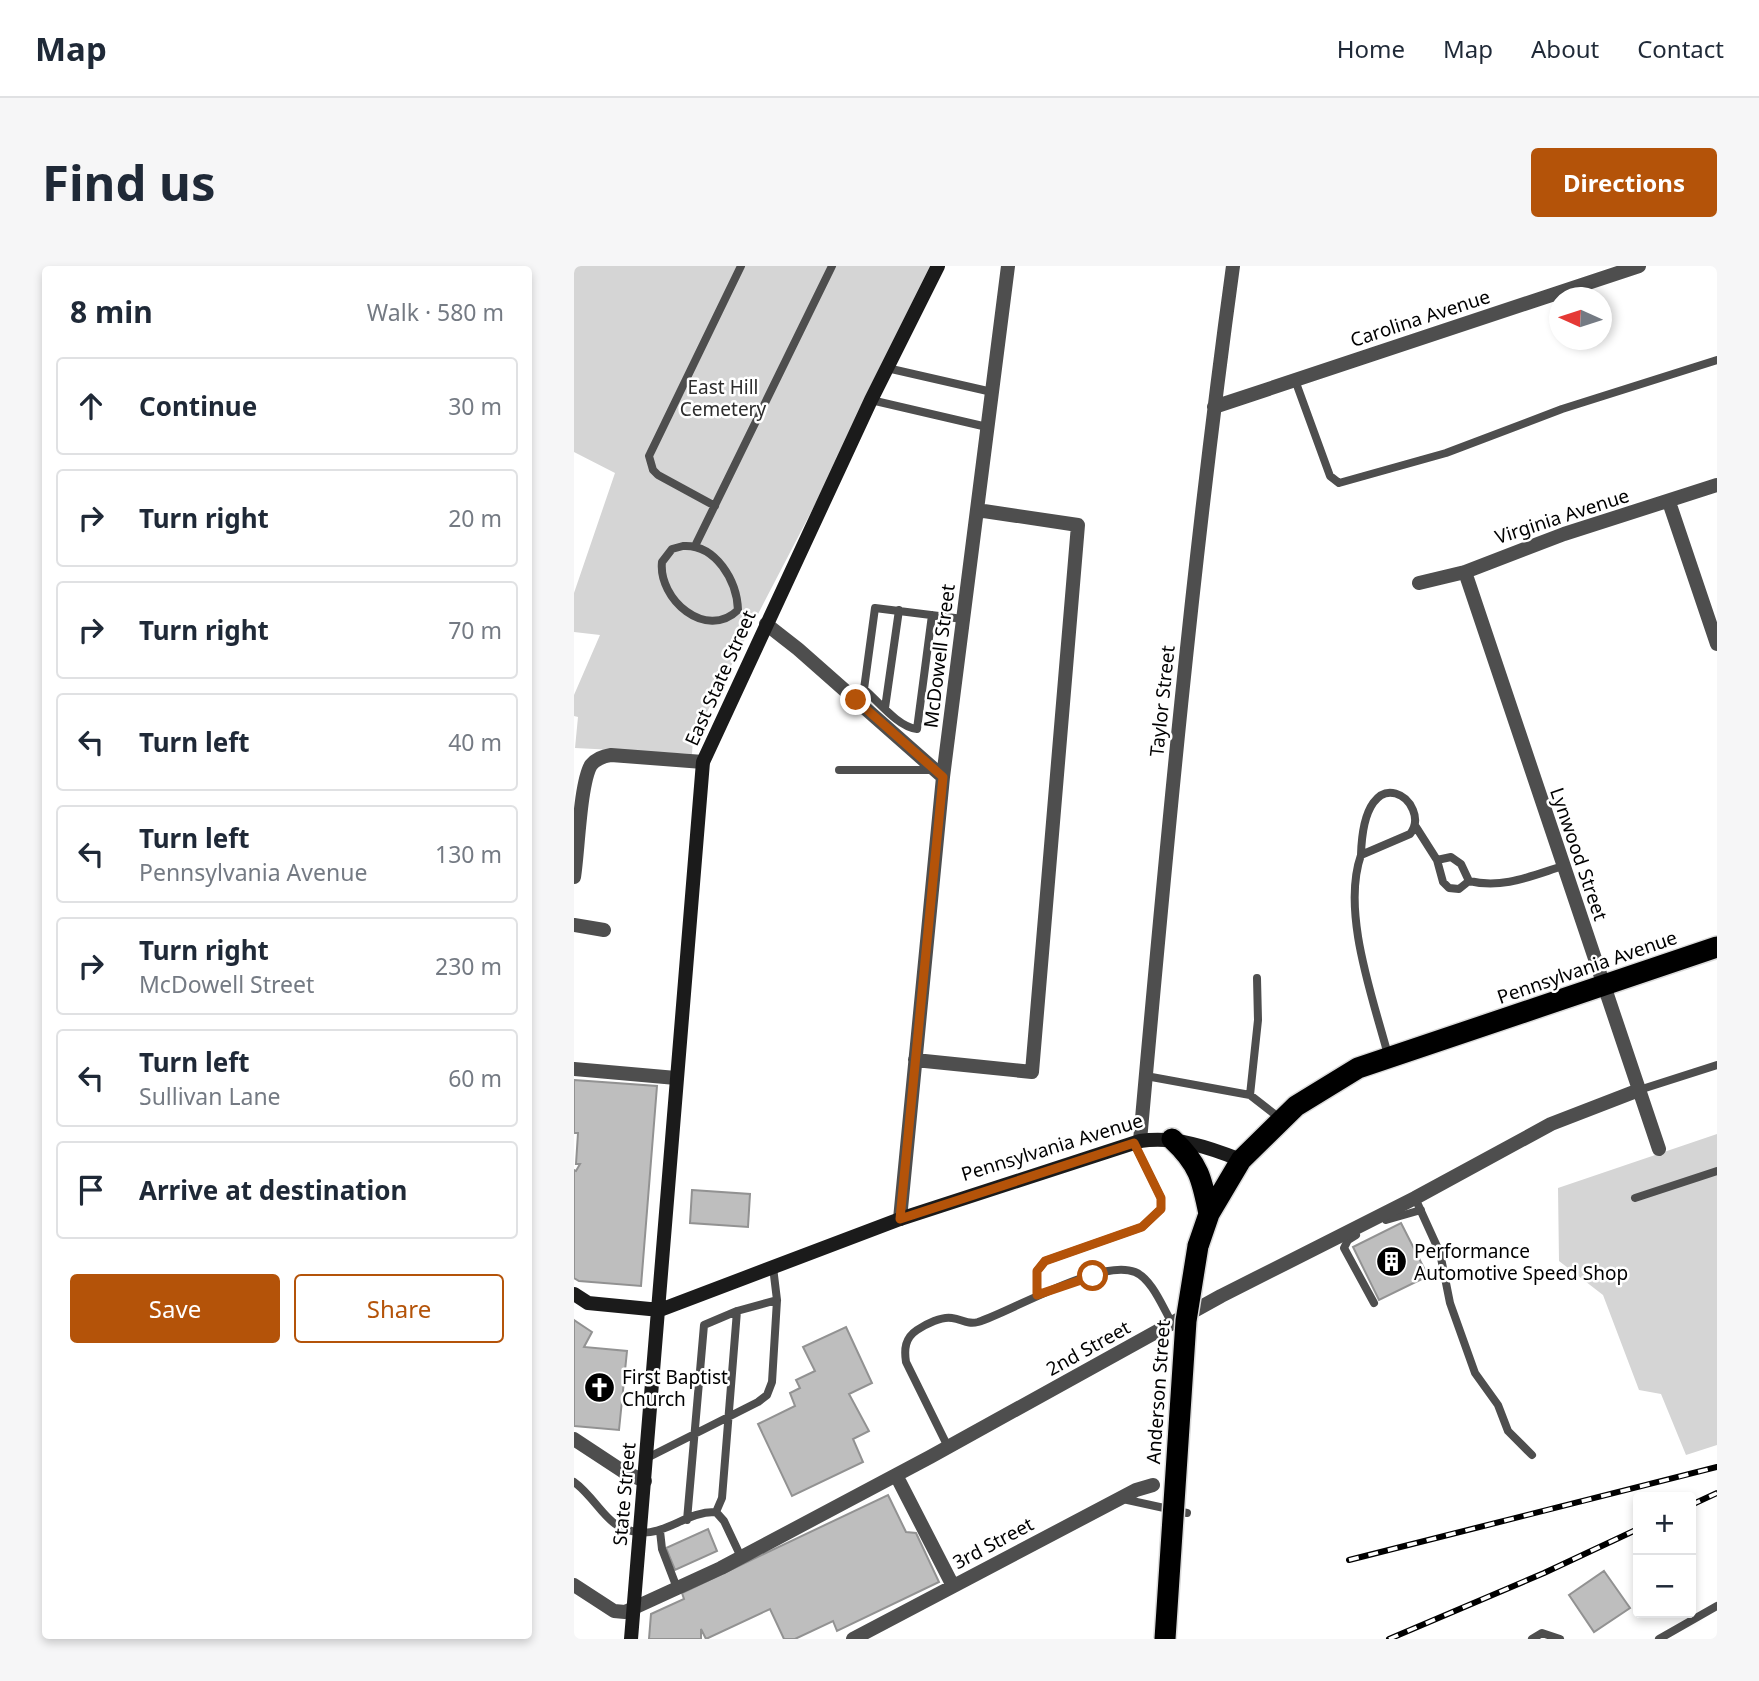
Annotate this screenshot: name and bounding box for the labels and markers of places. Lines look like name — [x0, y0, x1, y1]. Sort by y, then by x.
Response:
place label: Performance Automotive Speed Shop — [1414, 1238, 1628, 1286]
building icon: Performance Automotive Speed Shop — [1374, 1245, 1408, 1279]
place label: First Baptist Church — [622, 1364, 728, 1412]
church icon: First Baptist Church — [582, 1371, 616, 1405]

